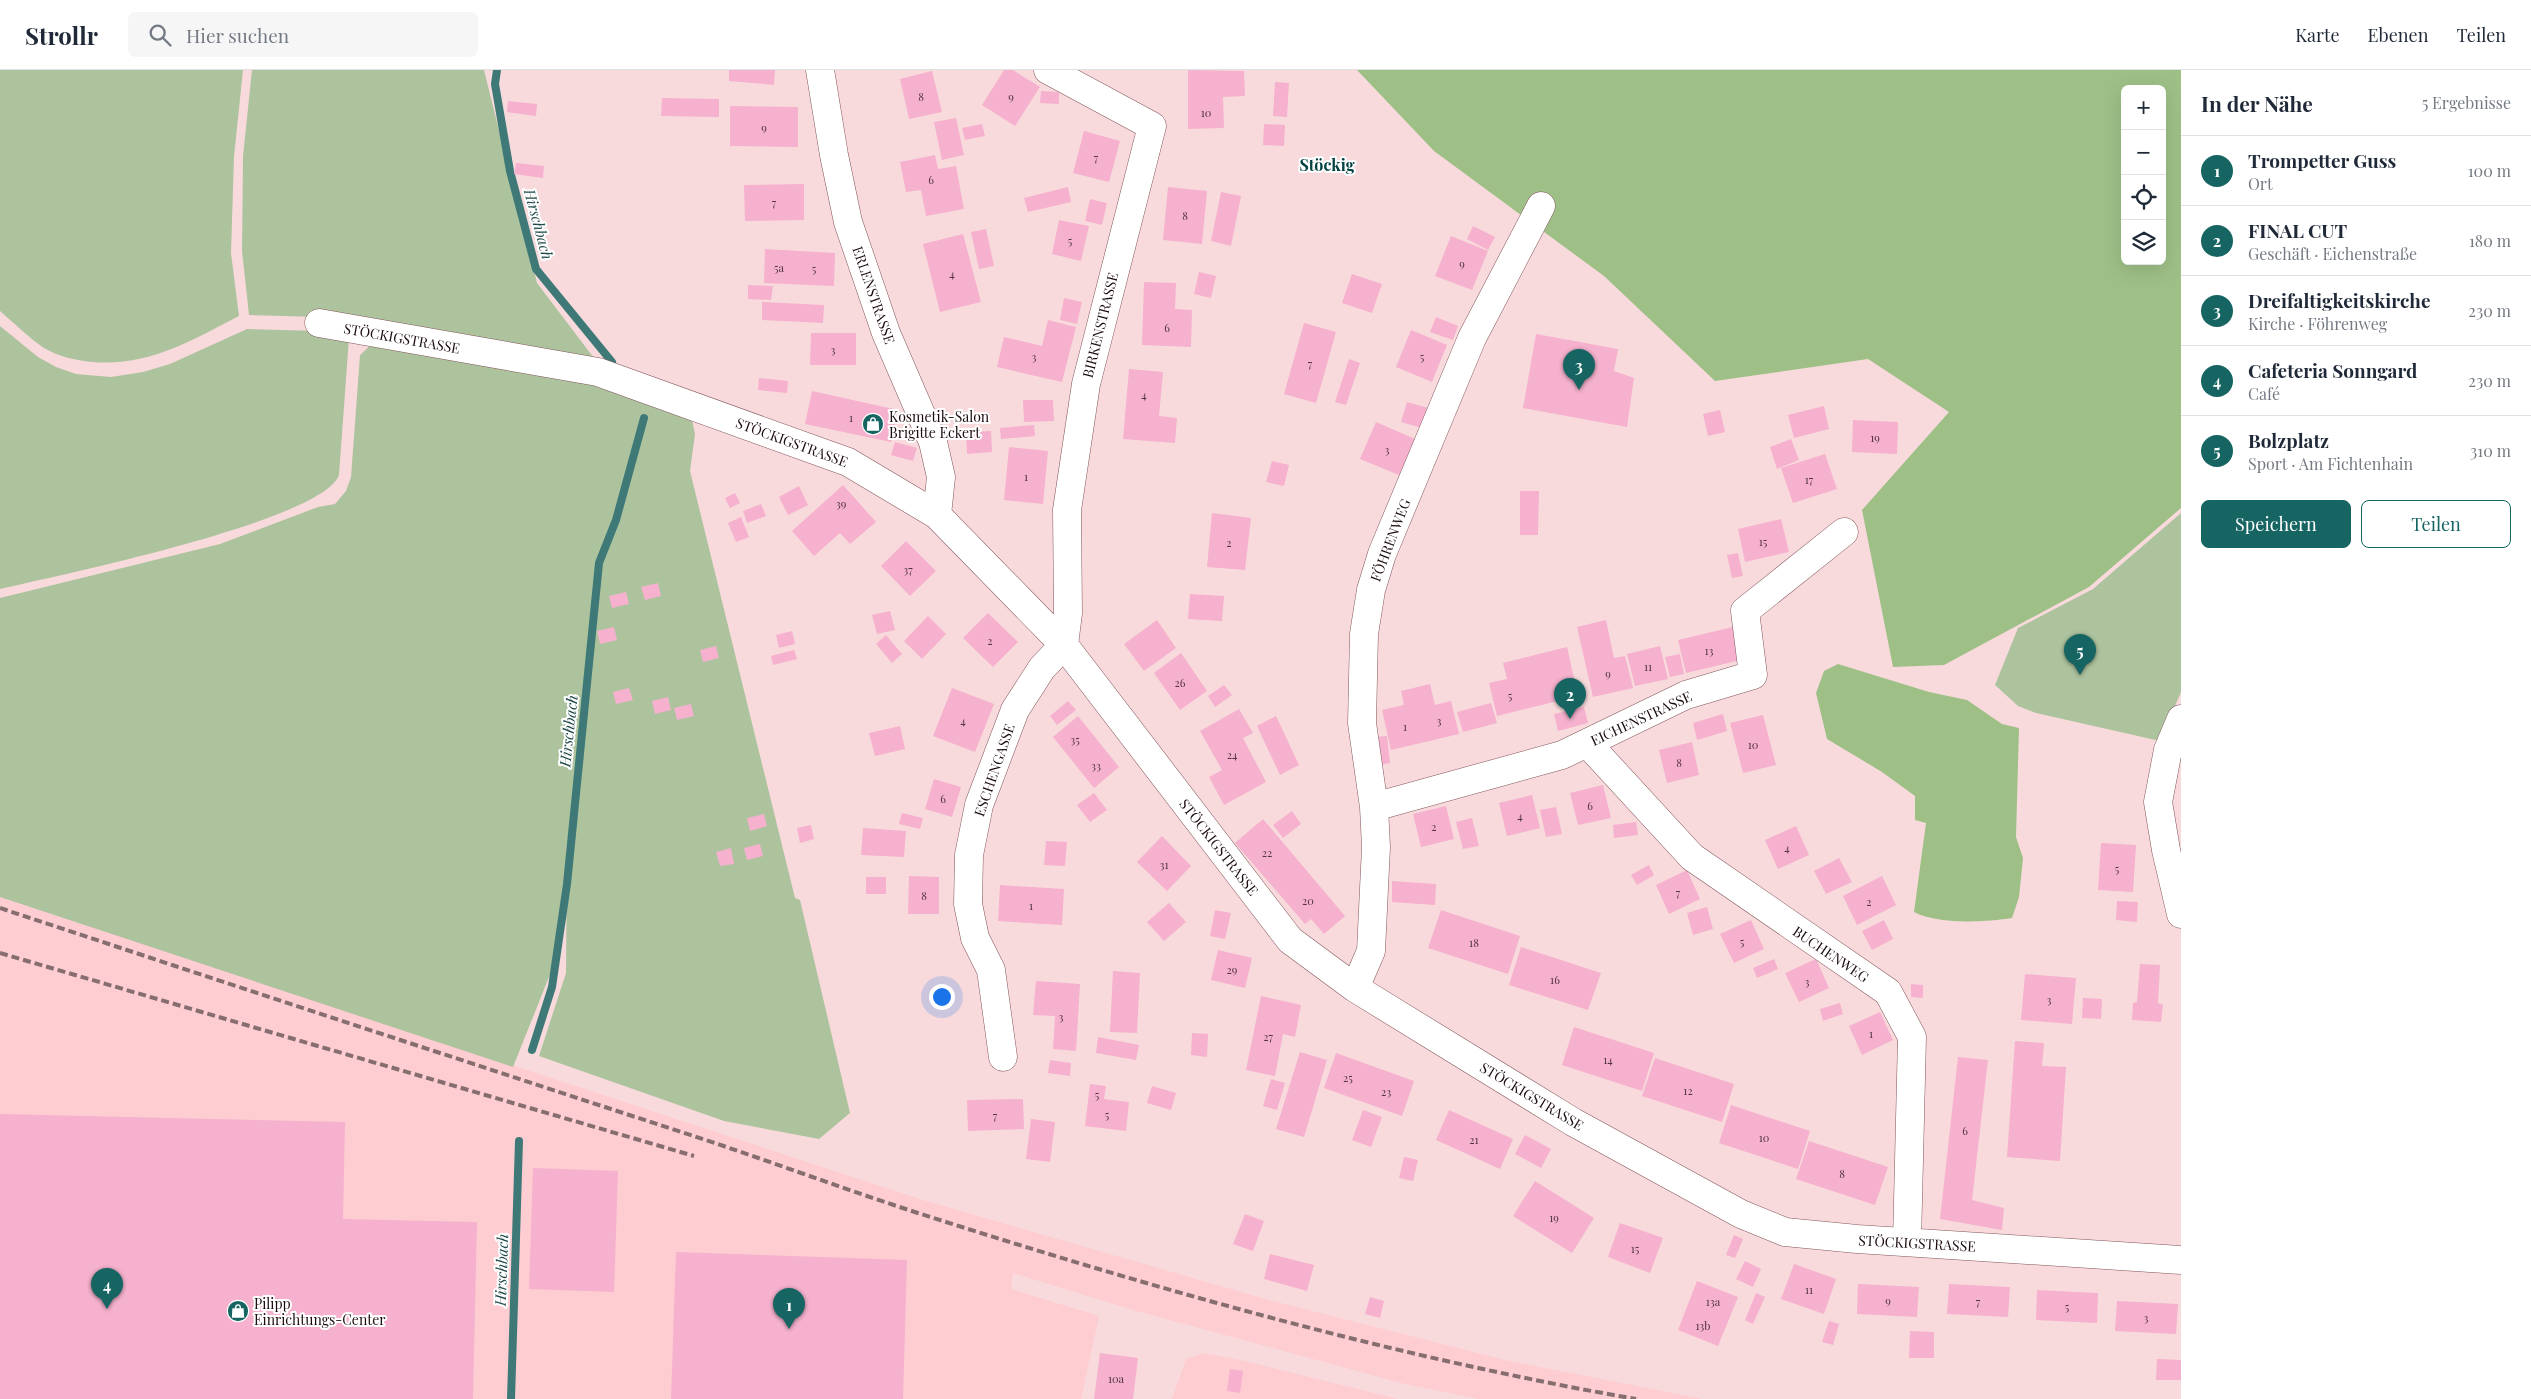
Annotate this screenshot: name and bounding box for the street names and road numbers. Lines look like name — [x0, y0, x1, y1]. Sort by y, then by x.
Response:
street label: ERLENSTRASSE — [848, 244, 900, 346]
street label: BIRKENSTRASSE — [1078, 270, 1122, 380]
street label: STÖCKIGSTRASSE — [342, 318, 462, 358]
street label: STÖCKIGSTRASSE — [733, 413, 851, 471]
street label: FÖHRENWEG — [1366, 496, 1415, 584]
street label: EICHENSTRASSE — [1587, 686, 1695, 750]
street label: ESCHENGASSE — [969, 721, 1019, 819]
street label: STÖCKIGSTRASSE — [1175, 795, 1263, 899]
street label: BUCHENWEG — [1789, 922, 1873, 987]
street label: STÖCKIGSTRASSE — [1477, 1058, 1587, 1134]
street label: STÖCKIGSTRASSE — [1858, 1230, 1976, 1256]

